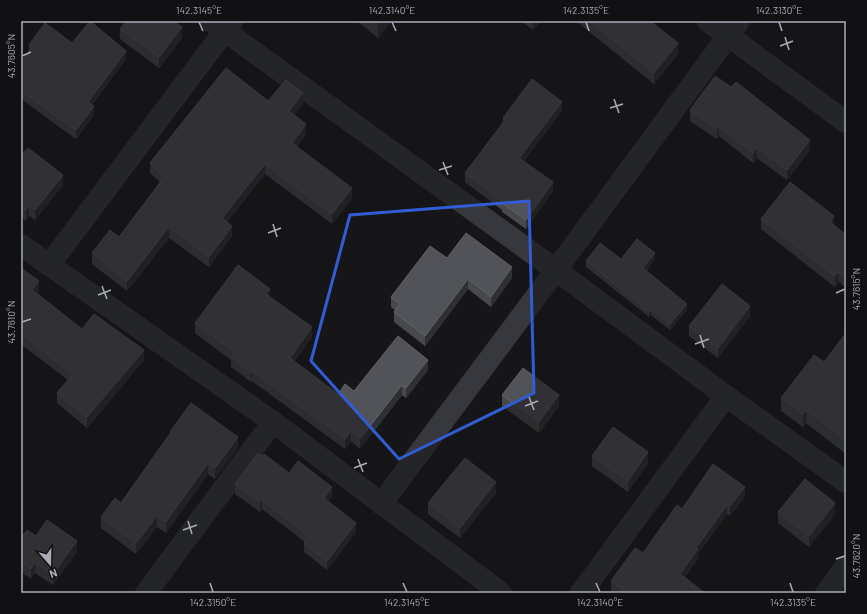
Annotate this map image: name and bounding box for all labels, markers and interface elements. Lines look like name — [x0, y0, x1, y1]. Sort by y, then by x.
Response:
text: 142.3145°E — [176, 4, 222, 16]
text: 142.3140°E — [369, 4, 415, 16]
text: 142.3135°E — [563, 4, 609, 16]
text: 142.3130°E — [756, 4, 802, 16]
text: 43.7605°N — [5, 34, 17, 78]
text: 43.7615°N — [850, 268, 862, 310]
text: 43.7610°N — [5, 301, 17, 343]
text: 43.7620°N — [850, 534, 862, 578]
north arrow — [30, 544, 70, 584]
text: N — [48, 567, 59, 581]
text: 142.3150°E — [190, 596, 236, 608]
text: 142.3145°E — [384, 596, 430, 608]
text: 142.3140°E — [577, 596, 623, 608]
text: 142.3135°E — [770, 596, 816, 608]

